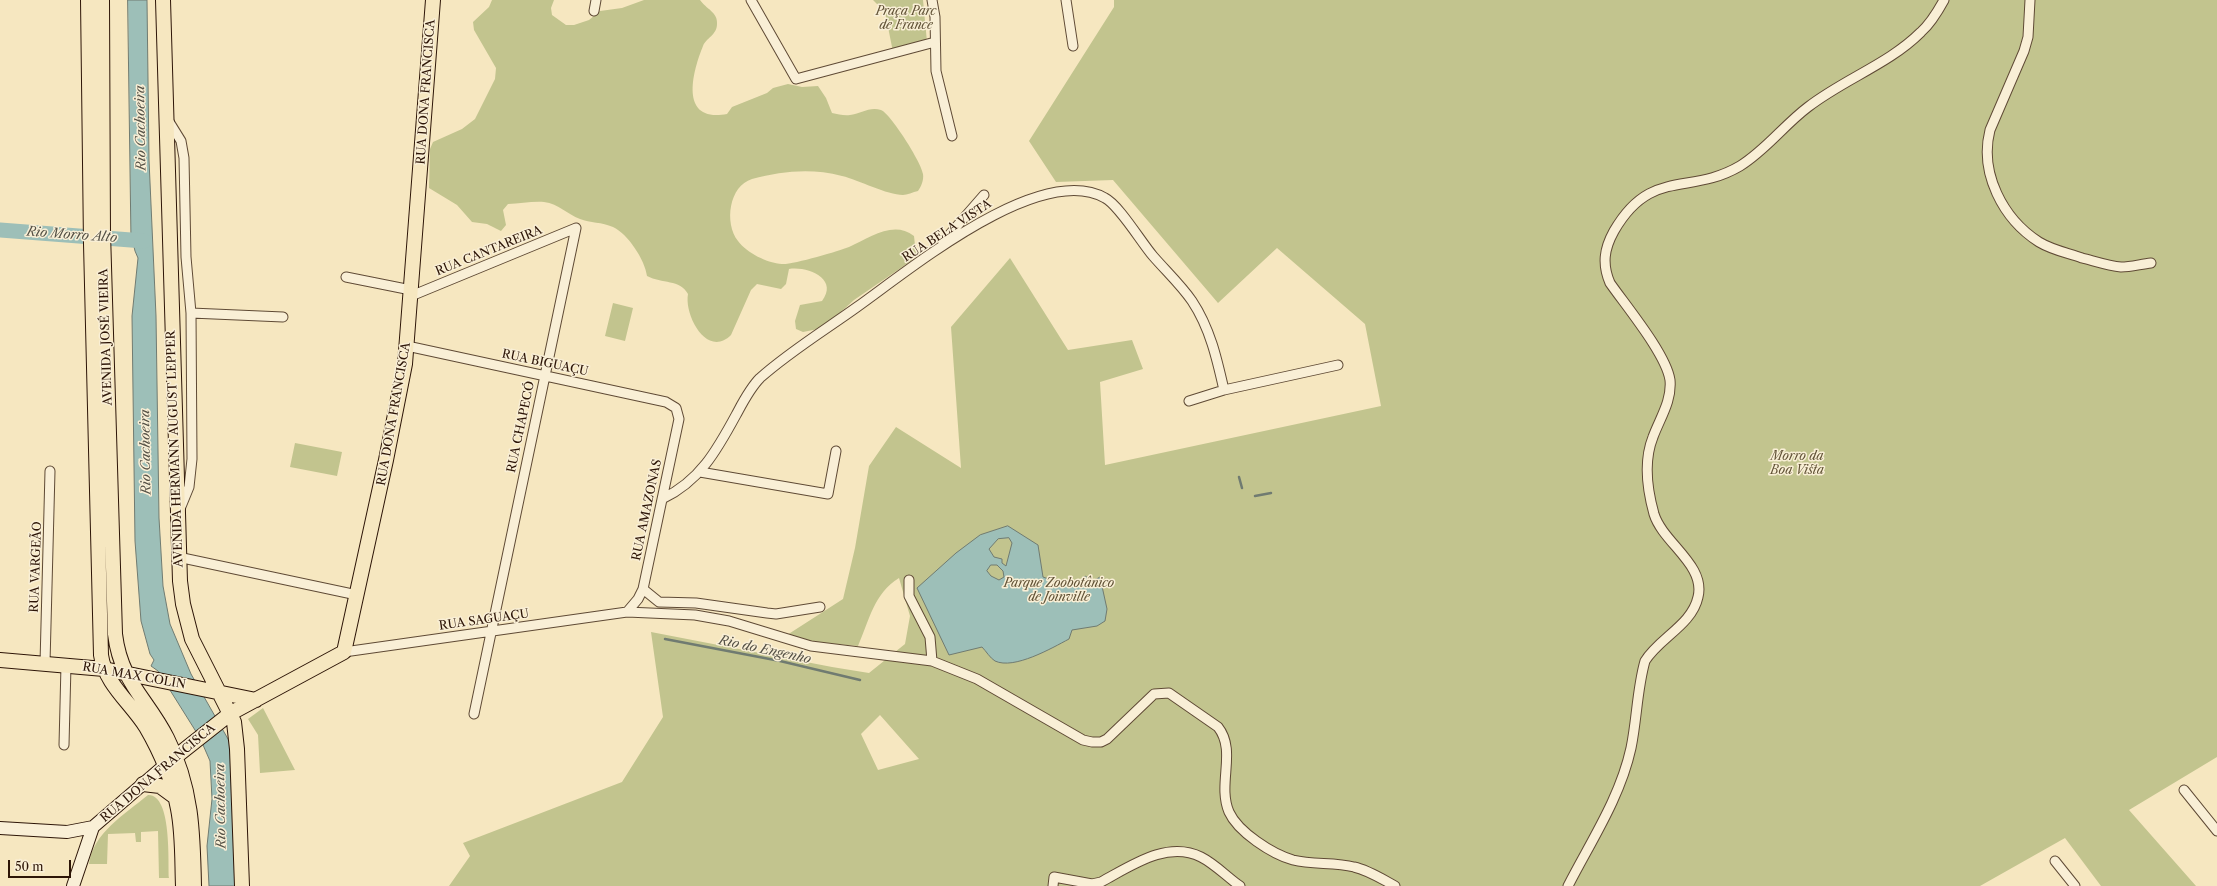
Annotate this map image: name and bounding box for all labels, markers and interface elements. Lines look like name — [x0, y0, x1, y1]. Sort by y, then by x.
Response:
park label: Praça Parc de France — [876, 5, 936, 33]
street label: RUA DONA FRANCISCA — [414, 19, 438, 165]
water label: Rio Cachoeira — [132, 85, 150, 171]
street label: RUA BELA VISTA — [900, 197, 994, 265]
street label: RUA CANTAREIRA — [434, 223, 544, 279]
water label: Rio Morro Alto — [26, 224, 118, 246]
street label: AVENIDA JOSÉ VIEIRA — [96, 268, 116, 406]
street label: AVENIDA HERMANN AUGUST LEPPER — [164, 330, 186, 568]
street label: RUA DONA FRANCISCA — [374, 341, 414, 487]
street label: RUA BIGUAÇU — [501, 347, 589, 379]
street label: RUA CHAPECÓ — [504, 380, 538, 474]
water label: Rio Cachoeira — [137, 409, 155, 495]
park label: Morro da Boa Vista — [1770, 450, 1824, 478]
street label: RUA AMAZONAS — [629, 458, 665, 562]
street label: RUA VARGEÃO — [27, 521, 45, 613]
park label: Parque Zoobotânico de Joinville — [1004, 577, 1114, 605]
street label: RUA SAGUAÇU — [438, 607, 530, 633]
water label: Rio do Engenho — [717, 633, 813, 667]
street label: RUA MAX COLIN — [81, 660, 187, 692]
street label: RUA DONA FRANCISCA — [98, 721, 218, 825]
water label: Rio Cachoeira — [212, 763, 230, 849]
scale bar — [10, 852, 73, 878]
text: 50 m — [15, 859, 44, 874]

